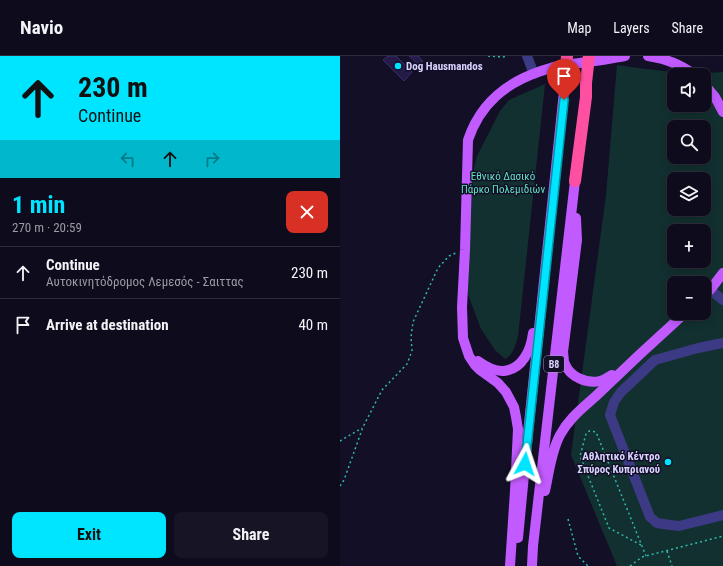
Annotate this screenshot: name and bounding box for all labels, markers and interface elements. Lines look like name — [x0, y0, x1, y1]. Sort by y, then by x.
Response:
text: Navio — [20, 16, 63, 39]
text: Map — [567, 20, 591, 36]
text: Layers — [613, 20, 650, 36]
text: Share — [672, 20, 703, 36]
pin — [547, 59, 581, 100]
place label: Dog Hausmandos — [406, 60, 483, 73]
marker: Dog Hausmandos — [393, 61, 403, 71]
icon: arrive — [553, 65, 575, 87]
map controls — [667, 68, 711, 320]
button: sound — [667, 68, 711, 112]
text: 230 m — [78, 71, 148, 104]
icon: ahead — [12, 72, 64, 124]
text: Continue — [78, 105, 141, 126]
button: search — [667, 120, 711, 164]
icon: left — [117, 148, 139, 170]
icon: ahead — [159, 148, 181, 170]
icon: right — [201, 148, 223, 170]
park label: Εθνικό Δασικό Πάρκο Πολεμιδιών — [461, 170, 545, 196]
button: layers — [667, 172, 711, 216]
text: 1 min — [12, 191, 65, 219]
button: close — [286, 191, 328, 233]
text: 270 m · 20:59 — [12, 220, 82, 235]
button: + — [667, 224, 711, 268]
text: Continue — [46, 256, 100, 274]
icon: ahead — [12, 262, 34, 284]
text: 230 m — [291, 264, 328, 282]
text: Αυτοκινητόδρομος Λεμεσός - Σαιττας — [46, 274, 244, 289]
button: − — [667, 276, 711, 320]
icon: arrive — [12, 314, 34, 336]
text: Arrive at destination — [46, 316, 169, 334]
text: 40 m — [298, 316, 328, 334]
road number: B8 — [544, 356, 564, 372]
position arrow — [504, 443, 546, 485]
place label: Αθλητικό Κέντρο Σπύρος Κυπριανού — [577, 450, 661, 476]
marker: Αθλητικό Κέντρο Σπύρος Κυπριανού — [663, 457, 673, 467]
button: Exit — [12, 512, 166, 558]
button: Share — [174, 512, 328, 558]

